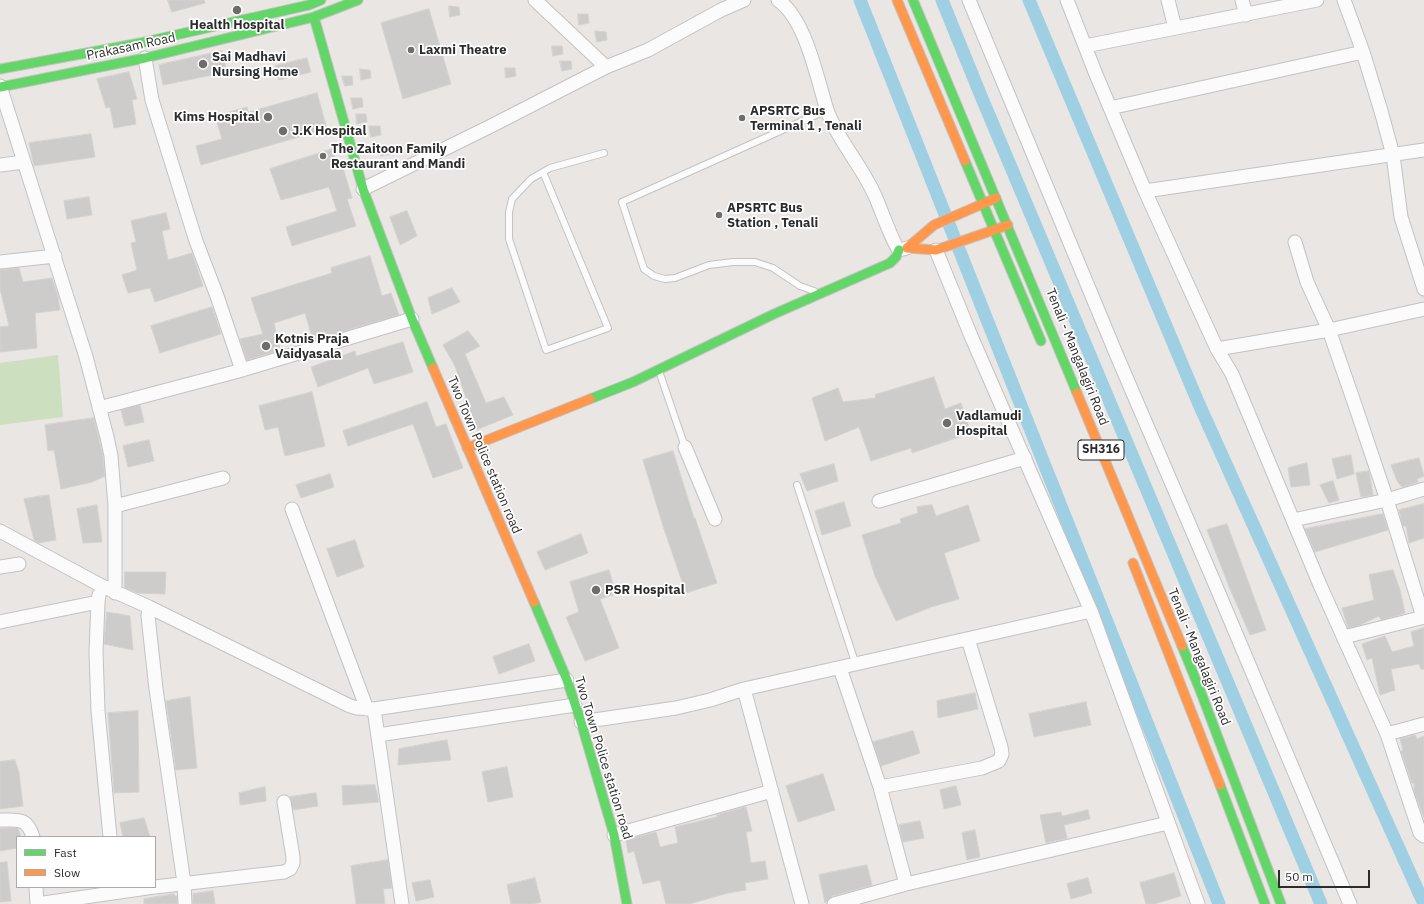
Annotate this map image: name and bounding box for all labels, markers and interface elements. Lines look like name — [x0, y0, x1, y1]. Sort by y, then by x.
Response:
marker: Health Hospital — [231, 4, 243, 16]
place label: Health Hospital — [189, 17, 285, 33]
street label: Prakasam Road — [85, 30, 177, 64]
place label: Laxmi Theatre — [419, 42, 506, 58]
marker: Laxmi Theatre — [406, 45, 416, 55]
place label: Sai Madhavi Nursing Home — [212, 49, 298, 80]
marker: Sai Madhavi Nursing Home — [197, 58, 209, 70]
place label: APSRTC Bus Terminal 1 , Tenali — [750, 103, 862, 134]
place label: Kims Hospital — [174, 109, 259, 125]
marker: Kims Hospital — [262, 111, 274, 123]
marker: APSRTC Bus Terminal 1 , Tenali — [737, 113, 747, 123]
place label: J.K Hospital — [292, 123, 366, 139]
marker: J.K Hospital — [277, 125, 289, 137]
place label: The Zaitoon Family Restaurant and Mandi — [331, 141, 465, 172]
marker: The Zaitoon Family Restaurant and Mandi — [318, 151, 328, 161]
place label: APSRTC Bus Station , Tenali — [727, 200, 818, 231]
marker: APSRTC Bus Station , Tenali — [714, 210, 724, 220]
street label: Tenali - Mangalagiri Road — [1042, 286, 1112, 428]
place label: Kotnis Praja Vaidyasala — [275, 331, 349, 362]
marker: Kotnis Praja Vaidyasala — [260, 340, 272, 352]
street label: Two Town Police station road — [444, 374, 524, 536]
place label: Vadlamudi Hospital — [956, 408, 1022, 439]
marker: Vadlamudi Hospital — [941, 417, 953, 429]
road number: SH316 — [1078, 440, 1124, 460]
place label: PSR Hospital — [605, 582, 685, 598]
marker: PSR Hospital — [590, 584, 602, 596]
street label: Tenali - Mangalagiri Road — [1164, 586, 1234, 728]
street label: Two Town Police station road — [571, 675, 635, 841]
legend — [16, 836, 156, 888]
text: Fast — [54, 845, 77, 860]
scale bar — [1280, 862, 1372, 888]
text: Slow — [54, 865, 80, 880]
text: 50 m — [1285, 869, 1313, 884]

